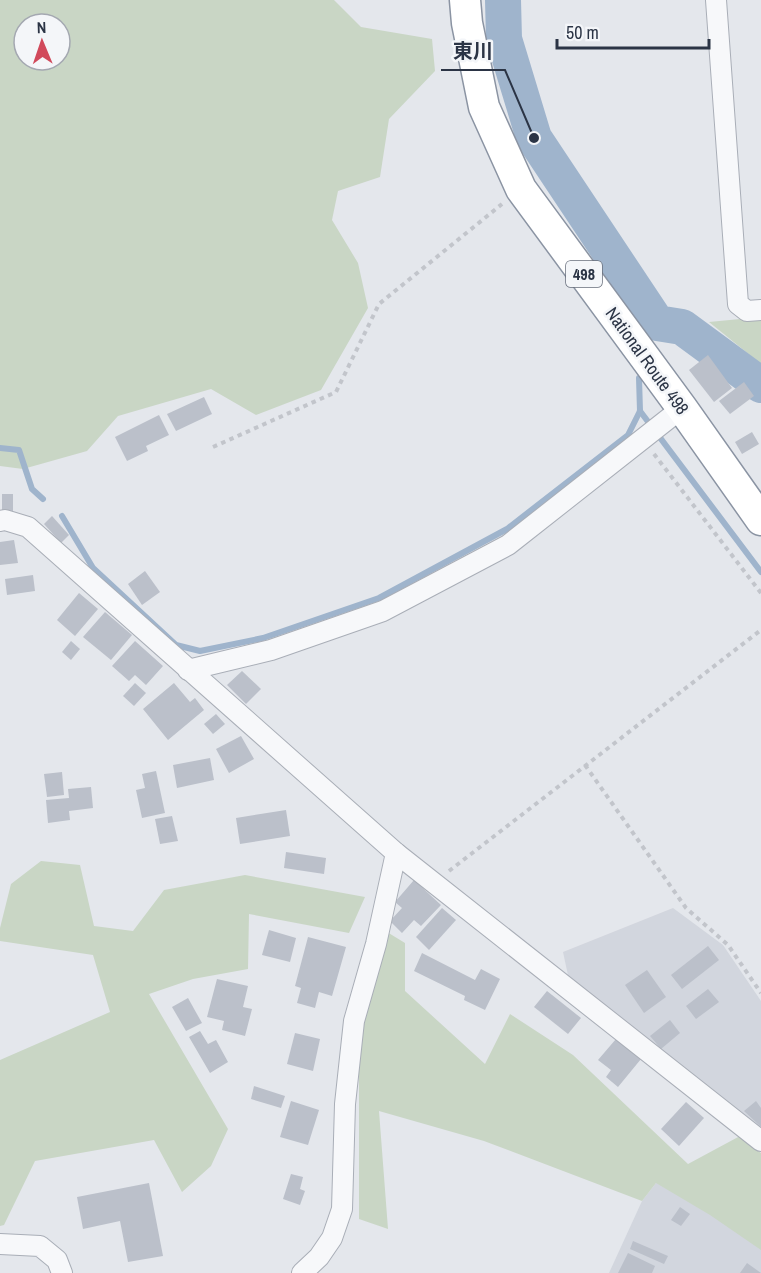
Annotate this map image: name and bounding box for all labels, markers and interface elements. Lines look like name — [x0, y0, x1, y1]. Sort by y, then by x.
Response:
north arrow — [12, 12, 72, 72]
scale bar — [557, 12, 708, 50]
text: N — [36, 16, 47, 38]
text: 50 m — [566, 20, 599, 45]
callout: 東川 — [441, 32, 505, 70]
text: 東川 — [453, 37, 493, 64]
road number: 498 — [566, 261, 602, 287]
street label: National Route 498 — [600, 302, 695, 420]

